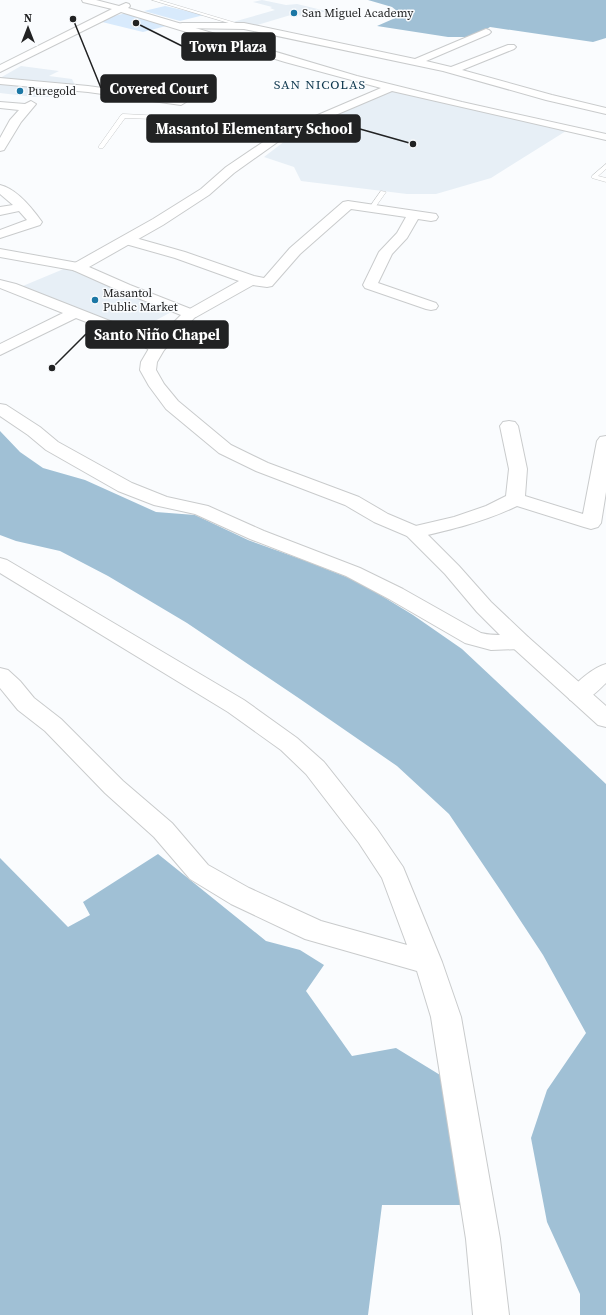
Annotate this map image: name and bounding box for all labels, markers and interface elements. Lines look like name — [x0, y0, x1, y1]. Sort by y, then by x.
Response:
place label: San Miguel Academy — [302, 5, 414, 21]
north arrow — [8, 8, 48, 48]
marker: San Miguel Academy — [289, 8, 299, 18]
text: N — [24, 11, 32, 26]
callout: Town Plaza — [182, 33, 275, 60]
text: Town Plaza — [189, 36, 268, 57]
callout: Covered Court — [101, 75, 216, 102]
district label: SAN NICOLAS — [274, 76, 366, 93]
text: Covered Court — [110, 78, 209, 99]
place label: Puregold — [28, 83, 76, 99]
marker: Puregold — [15, 86, 25, 96]
callout: Masantol Elementary School — [147, 115, 360, 142]
text: Masantol Elementary School — [155, 118, 353, 139]
place label: Masantol Public Market — [103, 285, 178, 315]
marker: Masantol Public Market — [90, 295, 100, 305]
callout: Santo Niño Chapel — [86, 321, 228, 348]
text: Santo Niño Chapel — [94, 324, 220, 345]

